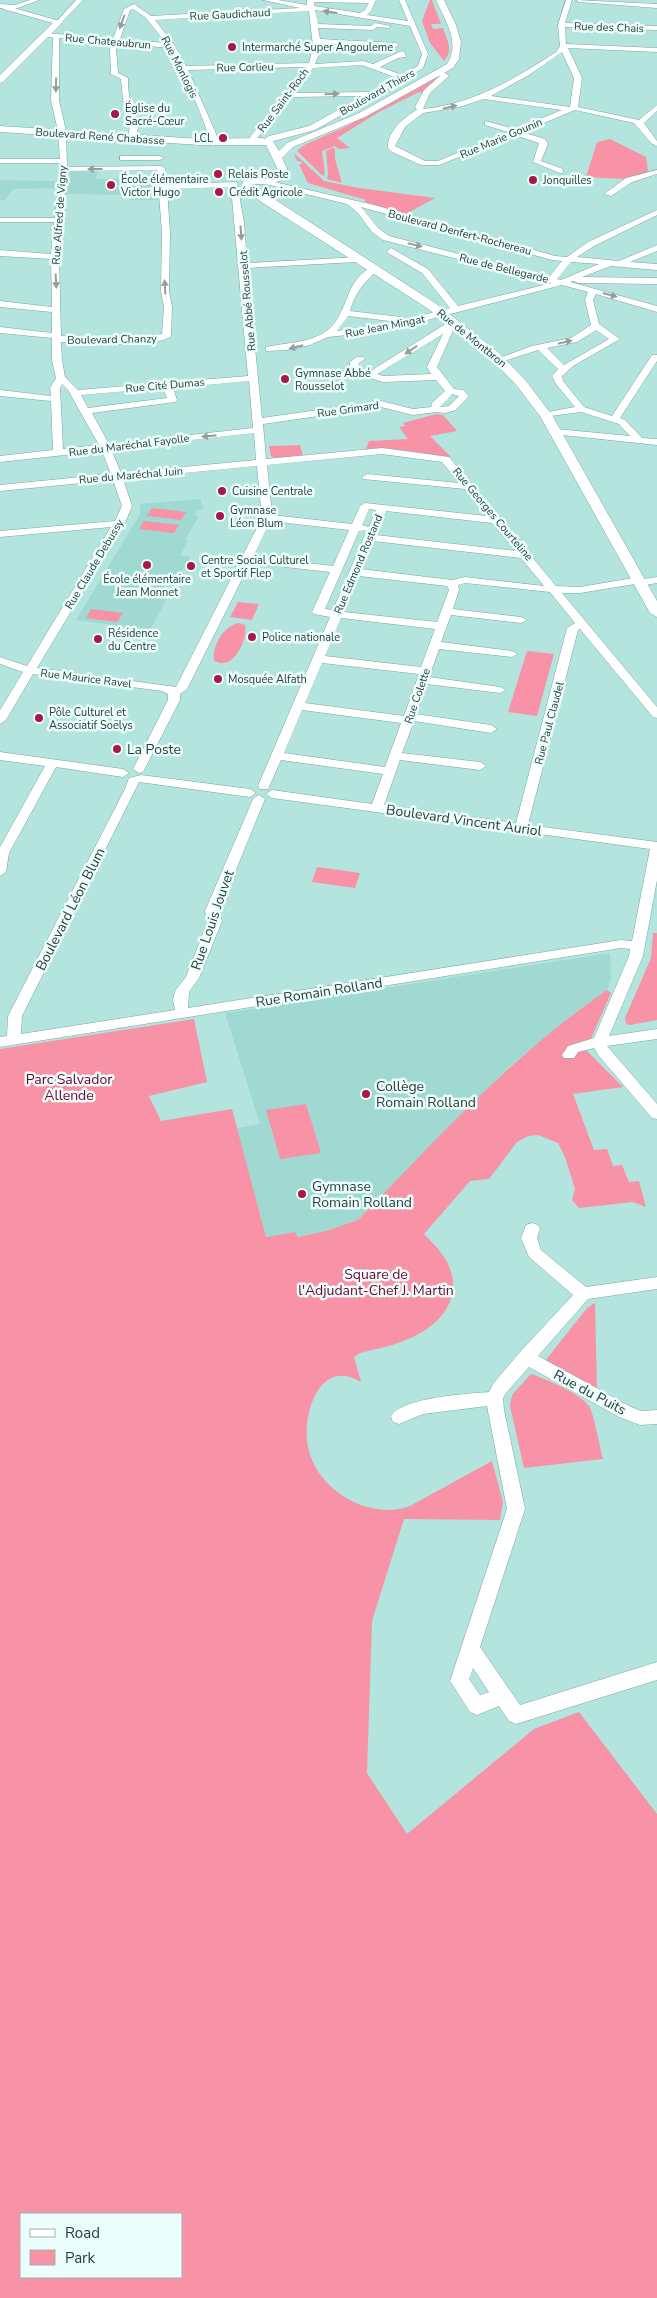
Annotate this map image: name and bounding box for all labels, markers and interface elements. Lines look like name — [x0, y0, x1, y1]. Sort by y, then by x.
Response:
street label: Rue Gaudichaud — [189, 5, 271, 24]
one-way arrow — [321, 7, 337, 15]
one-way arrow — [118, 14, 125, 29]
street label: Rue des Chais — [574, 19, 644, 36]
street label: Rue Chateaubrun — [64, 30, 152, 53]
street label: Rue Monlogis — [158, 34, 202, 101]
place label: Intermarché Super Angouleme — [242, 40, 393, 55]
marker: Intermarché Super Angouleme — [226, 41, 238, 53]
street label: Rue Corlieu — [216, 60, 274, 75]
street label: Rue Saint-Roch — [254, 65, 312, 135]
street label: Boulevard Thiers — [337, 66, 417, 119]
one-way arrow — [52, 77, 60, 93]
one-way arrow — [324, 90, 340, 98]
place label: Église du Sacré-Cœur — [125, 100, 184, 129]
one-way arrow — [442, 103, 457, 111]
marker: Église du Sacré-Cœur — [109, 108, 121, 120]
street label: Rue Marie Gounin — [458, 114, 545, 163]
street label: Boulevard René Chabasse — [35, 125, 165, 149]
place label: LCL — [194, 131, 213, 146]
marker: LCL — [217, 132, 229, 144]
street label: Rue Alfred de Vigny — [49, 165, 70, 265]
one-way arrow — [87, 165, 103, 173]
place label: Relais Poste — [228, 167, 289, 182]
marker: Relais Poste — [212, 168, 224, 180]
place label: École élémentaire Victor Hugo — [120, 171, 209, 200]
place label: Jonquilles — [542, 173, 592, 188]
marker: Jonquilles — [527, 174, 539, 186]
marker: École élémentaire Victor Hugo — [105, 179, 117, 191]
place label: Crédit Agricole — [229, 185, 303, 200]
marker: Crédit Agricole — [213, 186, 225, 198]
street label: Boulevard Denfert-Rochereau — [387, 206, 533, 259]
one-way arrow — [237, 225, 245, 241]
one-way arrow — [407, 241, 422, 249]
street label: Rue Abbé Rousselot — [236, 250, 259, 352]
street label: Rue de Bellegarde — [458, 250, 550, 287]
one-way arrow — [52, 273, 60, 289]
one-way arrow — [161, 279, 169, 295]
one-way arrow — [603, 291, 618, 299]
street label: Rue de Montbron — [434, 306, 510, 371]
street label: Rue Jean Mingat — [344, 311, 426, 342]
street label: Boulevard Chanzy — [67, 331, 157, 348]
one-way arrow — [557, 338, 572, 346]
one-way arrow — [288, 343, 304, 351]
one-way arrow — [404, 346, 417, 355]
place label: Gymnase Abbé Rousselot — [295, 366, 371, 394]
marker: Gymnase Abbé Rousselot — [279, 373, 291, 385]
street label: Rue Cité Dumas — [125, 375, 205, 396]
street label: Rue Grimard — [316, 398, 380, 421]
street label: Rue du Maréchal Fayolle — [68, 431, 190, 460]
one-way arrow — [201, 432, 217, 440]
street label: Rue du Maréchal Juin — [78, 463, 184, 488]
street label: Rue Georges Courteline — [449, 464, 536, 564]
place label: Cuisine Centrale — [232, 484, 313, 499]
marker: Cuisine Centrale — [216, 485, 228, 497]
place label: Gymnase Léon Blum — [230, 503, 283, 531]
marker: Gymnase Léon Blum — [214, 510, 226, 522]
street label: Rue Edmond Rostand — [331, 512, 386, 616]
street label: Rue Claude Debussy — [62, 516, 127, 612]
place label: Centre Social Culturel et Sportif Flep — [201, 553, 309, 581]
marker: École élémentaire Jean Monnet — [141, 559, 153, 571]
marker: Centre Social Culturel et Sportif Flep — [185, 560, 197, 572]
place label: École élémentaire Jean Monnet — [103, 571, 191, 600]
place label: Résidence du Centre — [108, 626, 158, 654]
place label: Police nationale — [262, 630, 340, 645]
marker: Police nationale — [246, 631, 258, 643]
marker: Résidence du Centre — [92, 633, 104, 645]
street label: Rue Maurice Ravel — [40, 665, 133, 692]
street label: Rue Colette — [401, 666, 434, 726]
place label: Mosquée Alfath — [228, 672, 307, 687]
marker: Mosquée Alfath — [212, 673, 224, 685]
street label: Rue Paul Claudel — [531, 679, 568, 766]
place label: Pôle Culturel et Associatif Soëlys — [49, 705, 133, 733]
marker: Pôle Culturel et Associatif Soëlys — [33, 712, 45, 724]
place label: La Poste — [127, 740, 181, 759]
marker: La Poste — [111, 743, 123, 755]
street label: Boulevard Vincent Auriol — [385, 800, 544, 841]
street label: Boulevard Léon Blum — [31, 845, 110, 974]
street label: Rue Louis Jouvet — [186, 868, 239, 973]
street label: Rue Romain Rolland — [254, 973, 384, 1012]
park label: Parc Salvador Allende — [26, 1070, 112, 1105]
place label: Collège Romain Rolland — [376, 1077, 476, 1112]
marker: Collège Romain Rolland — [360, 1088, 372, 1100]
place label: Gymnase Romain Rolland — [312, 1177, 412, 1212]
marker: Gymnase Romain Rolland — [296, 1188, 308, 1200]
park label: Square de l'Adjudant-Chef J. Martin — [298, 1265, 454, 1300]
street label: Rue du Puits — [550, 1365, 630, 1420]
legend — [20, 2213, 182, 2278]
text: Road — [65, 2223, 100, 2243]
text: Park — [65, 2248, 95, 2268]

